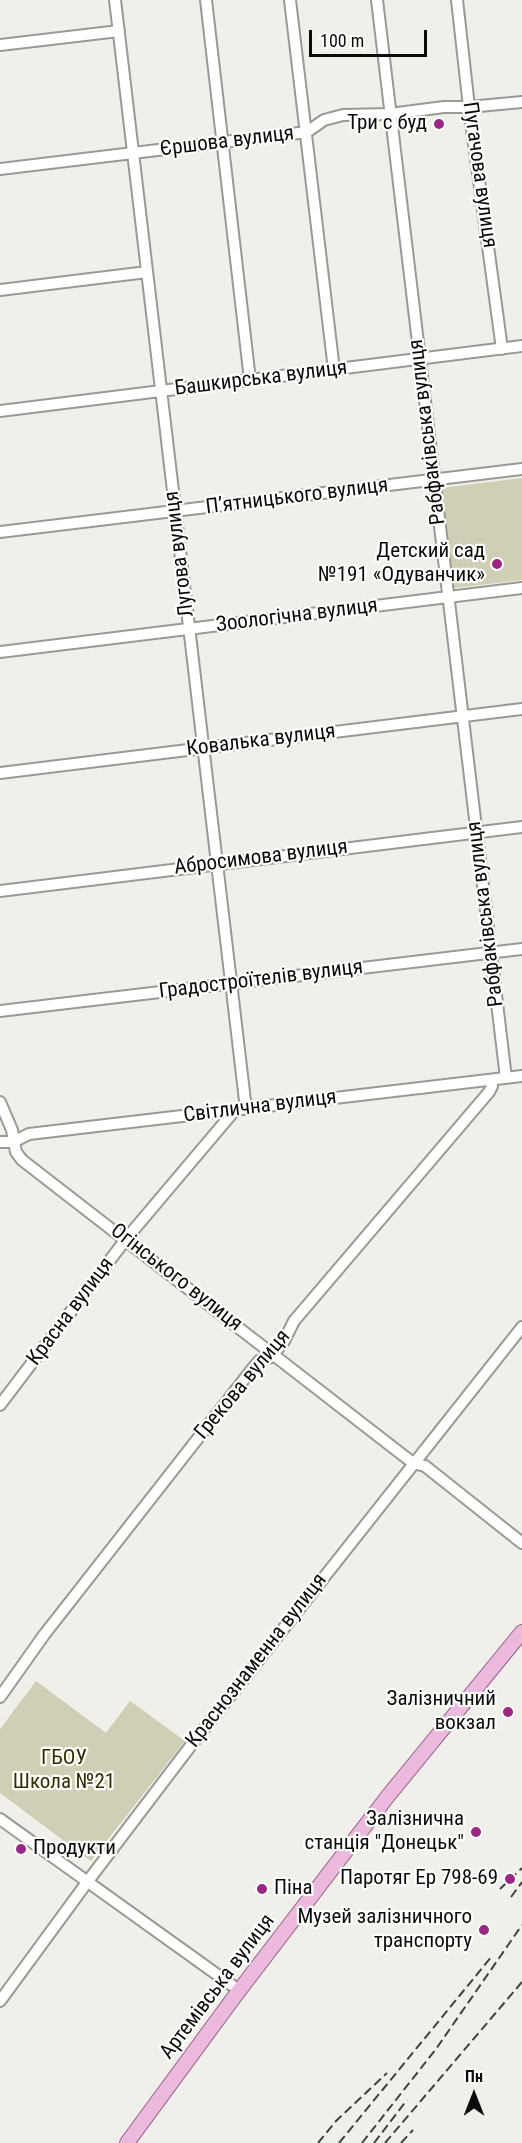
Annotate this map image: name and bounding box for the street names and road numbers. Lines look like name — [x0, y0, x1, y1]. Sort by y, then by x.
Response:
street label: Пугачова вулиця — [456, 100, 502, 250]
street label: Єршова вулиця — [158, 121, 296, 163]
street label: Рабфаківська вулиця — [404, 338, 452, 526]
street label: Башкирська вулиця — [173, 356, 349, 402]
street label: П’ятницького вулиця — [204, 473, 390, 521]
street label: Лугова вулиця — [160, 490, 200, 618]
street label: Зоологічна вулиця — [215, 594, 379, 638]
street label: Ковалька вулиця — [185, 719, 337, 763]
street label: Рабфаківська вулиця — [462, 820, 510, 1008]
street label: Абросимова вулиця — [173, 835, 349, 881]
street label: Градостроїтелiв вулиця — [158, 955, 364, 1005]
street label: Світлична вулиця — [182, 1085, 338, 1129]
street label: Огінського вулиця — [105, 1219, 247, 1337]
street label: Красна вулиця — [22, 1253, 120, 1371]
street label: Грекова вулиця — [190, 1325, 296, 1445]
street label: Краснознаменна вулиця — [181, 1569, 333, 1753]
street label: Артемівська вулиця — [155, 1910, 281, 2064]

